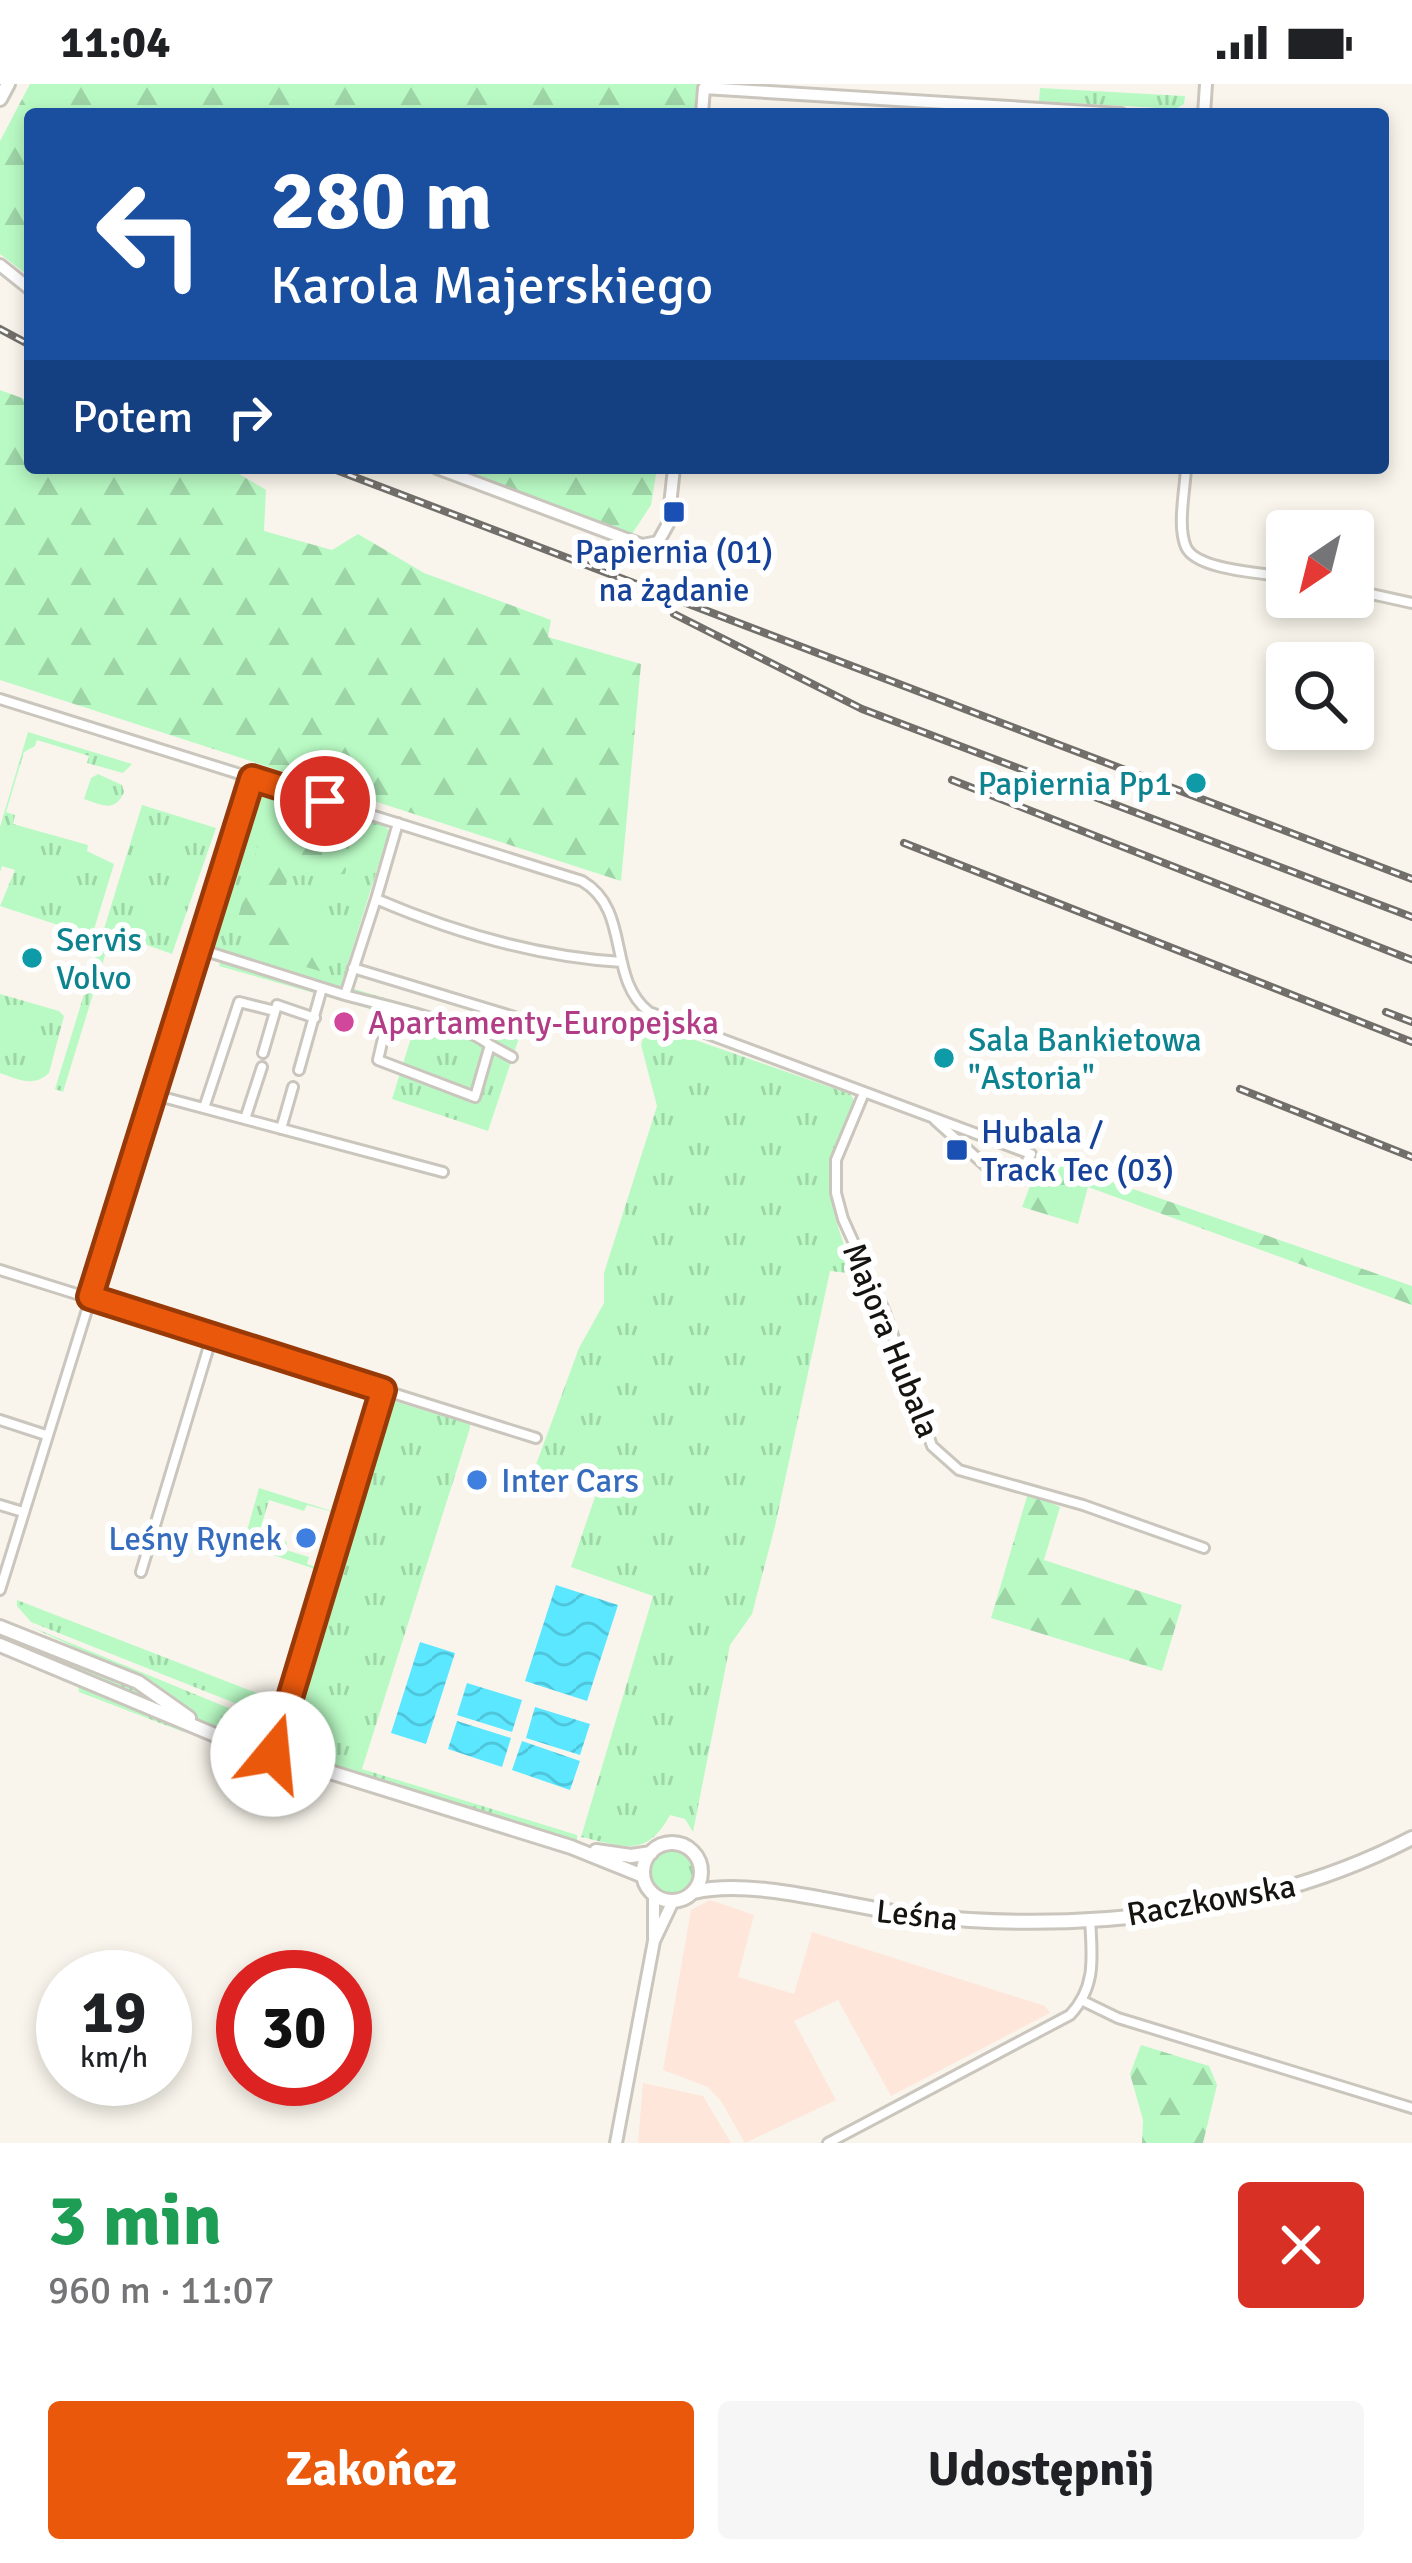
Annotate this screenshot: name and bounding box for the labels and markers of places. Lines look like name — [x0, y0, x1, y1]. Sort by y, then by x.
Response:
marker: Papiernia (01) na żądanie — [661, 499, 687, 525]
place label: Papiernia (01) na żądanie — [575, 532, 773, 611]
pin — [274, 750, 376, 852]
place label: Papiernia Pp1 — [978, 764, 1172, 805]
marker: Papiernia Pp1 — [1183, 770, 1209, 796]
place label: Servis Volvo — [56, 920, 142, 999]
marker: Servis Volvo — [19, 945, 45, 971]
place label: Apartamenty-Europejska — [368, 1003, 719, 1044]
marker: Apartamenty-Europejska — [331, 1009, 357, 1035]
place label: Sala Bankietowa "Astoria" — [968, 1020, 1202, 1099]
marker: Sala Bankietowa "Astoria" — [931, 1045, 957, 1071]
place label: Hubala / Track Tec (03) — [981, 1112, 1174, 1191]
marker: Hubala / Track Tec (03) — [944, 1137, 970, 1163]
place label: Inter Cars — [501, 1461, 639, 1502]
marker: Inter Cars — [464, 1467, 490, 1493]
place label: Leśny Rynek — [108, 1519, 282, 1560]
marker: Leśny Rynek — [293, 1525, 319, 1551]

